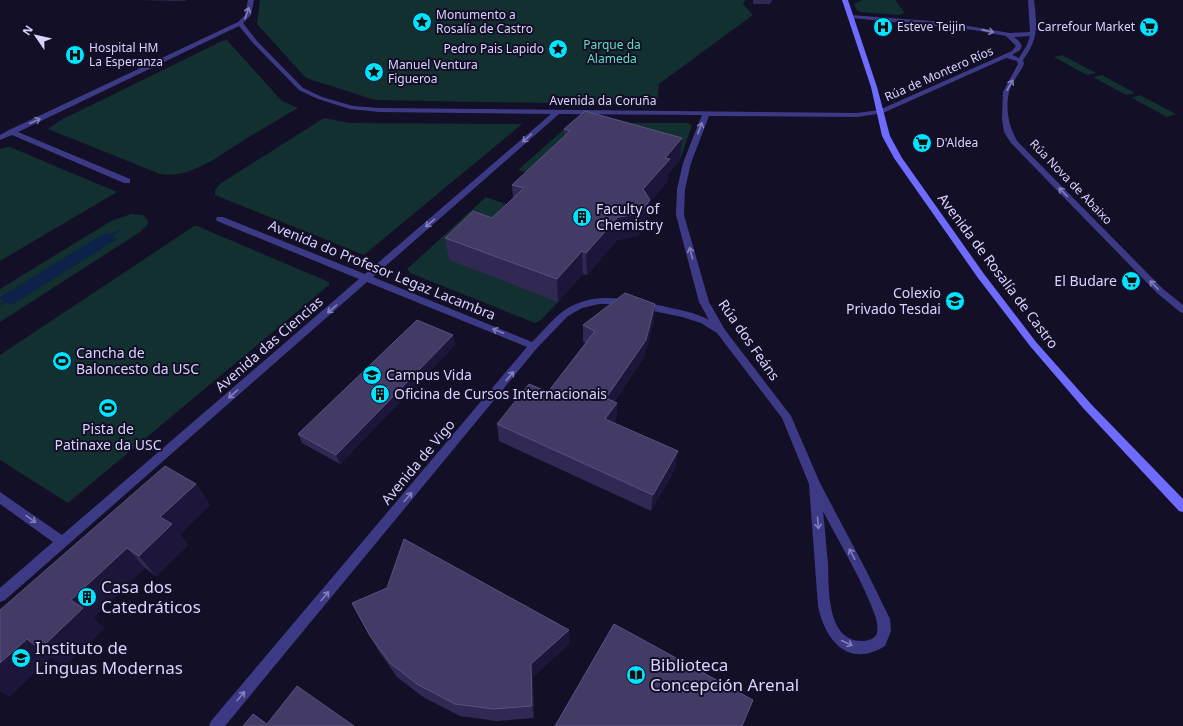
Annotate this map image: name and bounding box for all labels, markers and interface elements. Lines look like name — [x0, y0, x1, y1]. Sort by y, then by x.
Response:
one-way arrow — [244, 6, 251, 19]
place label: Monumento a Rosalía de Castro — [436, 6, 533, 37]
place icon: Monumento a Rosalía de Castro — [411, 11, 433, 33]
north arrow — [16, 16, 56, 56]
hospital icon: Esteve Teijin — [872, 16, 894, 38]
supermarket icon: Carrefour Market — [1138, 16, 1160, 38]
place label: Esteve Teijin — [897, 18, 966, 35]
place label: Carrefour Market — [1037, 18, 1136, 35]
text: N — [19, 22, 36, 38]
one-way arrow — [981, 28, 994, 36]
park label: Parque da Alameda — [583, 36, 641, 67]
place icon: Pedro Pais Lapido — [547, 38, 569, 60]
place label: Hospital HM La Esperanza — [89, 39, 163, 70]
place label: Pedro Pais Lapido — [443, 40, 544, 57]
street label: Rúa de Montero Ríos — [882, 42, 996, 105]
hospital icon: Hospital HM La Esperanza — [64, 44, 86, 66]
place label: Manuel Ventura Figueroa — [388, 56, 478, 87]
place icon: Manuel Ventura Figueroa — [363, 61, 385, 83]
one-way arrow — [1007, 79, 1014, 91]
street label: Avenida da Coruña — [550, 92, 656, 109]
one-way arrow — [29, 117, 41, 124]
one-way arrow — [697, 122, 705, 134]
supermarket icon: D'Aldea — [911, 132, 933, 154]
one-way arrow — [523, 133, 533, 142]
place label: D'Aldea — [936, 134, 978, 151]
street label: Rúa Nova de Abaixo — [1026, 135, 1116, 228]
one-way arrow — [1058, 187, 1068, 197]
street label: Avenida de Rosalía de Castro — [934, 189, 1063, 352]
place label: Faculty of Chemistry — [596, 199, 664, 234]
building icon: Faculty of Chemistry — [571, 206, 593, 228]
street label: Avenida do Profesor Legaz Lacambra — [266, 215, 499, 324]
one-way arrow — [424, 219, 435, 228]
one-way arrow — [686, 247, 694, 260]
supermarket icon: El Budare — [1120, 270, 1142, 292]
place label: El Budare — [1054, 271, 1117, 290]
one-way arrow — [1149, 280, 1158, 290]
place label: Colexio Privado Tesdai — [846, 283, 941, 318]
school or university icon: Colexio Privado Tesdai — [944, 290, 966, 312]
street label: Avenida das Ciencias — [211, 291, 327, 396]
street label: Rúa dos Feáns — [714, 295, 785, 384]
one-way arrow — [326, 304, 337, 313]
one-way arrow — [493, 327, 505, 335]
place label: Cancha de Baloncesto da USC — [76, 343, 199, 378]
sports icon: Cancha de Baloncesto da USC — [51, 350, 73, 372]
school or university icon: Campus Vida — [361, 364, 383, 386]
place label: Campus Vida — [386, 365, 472, 384]
one-way arrow — [505, 370, 514, 381]
building icon: Oficina de Cursos Internacionais — [369, 383, 391, 405]
place label: Oficina de Cursos Internacionais — [394, 384, 607, 403]
one-way arrow — [228, 389, 238, 398]
sports icon: Pista de Patinaxe da USC — [97, 397, 119, 419]
street label: Avenida de Vigo — [376, 415, 459, 508]
place label: Pista de Patinaxe da USC — [54, 419, 162, 454]
one-way arrow — [404, 491, 413, 502]
one-way arrow — [26, 515, 37, 523]
one-way arrow — [814, 516, 822, 529]
one-way arrow — [848, 549, 855, 561]
place label: Casa dos Catedráticos — [101, 575, 201, 618]
building icon: Casa dos Catedráticos — [76, 586, 98, 608]
one-way arrow — [320, 591, 329, 602]
place label: Instituto de Linguas Modernas — [35, 636, 183, 679]
one-way arrow — [841, 640, 853, 647]
school or university icon: Instituto de Linguas Modernas — [10, 647, 32, 669]
place label: Biblioteca Concepción Arenal — [650, 653, 799, 696]
library icon: Biblioteca Concepción Arenal — [625, 664, 647, 686]
one-way arrow — [237, 691, 246, 701]

